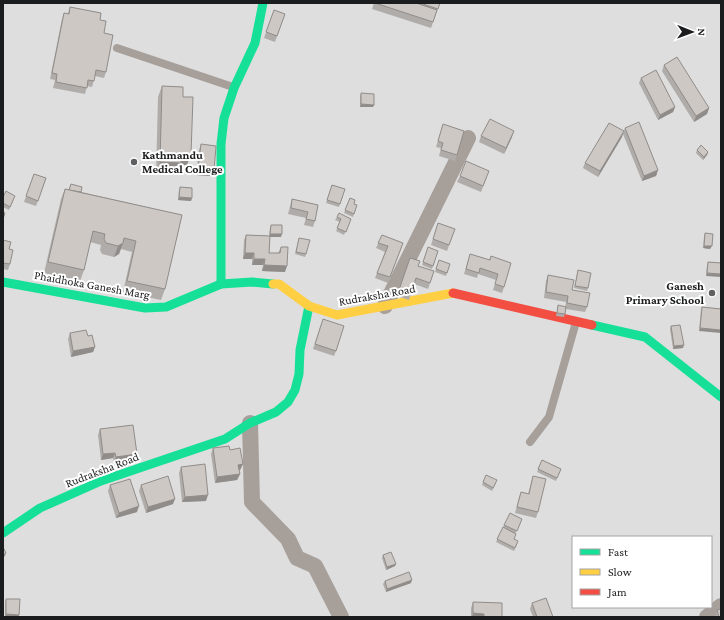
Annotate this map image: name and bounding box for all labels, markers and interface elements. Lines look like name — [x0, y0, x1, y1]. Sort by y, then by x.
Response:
north arrow — [672, 12, 712, 52]
text: N — [696, 28, 708, 37]
place label: Kathmandu Medical College — [142, 148, 223, 176]
marker: Kathmandu Medical College — [129, 157, 139, 167]
street label: Phaidhoka Ganesh Marg — [33, 268, 151, 302]
place label: Ganesh Primary School — [626, 279, 704, 307]
street label: Rudraksha Road — [338, 281, 417, 309]
marker: Ganesh Primary School — [707, 288, 717, 298]
street label: Rudraksha Road — [63, 449, 141, 490]
legend — [572, 536, 712, 608]
text: Fast — [608, 545, 629, 559]
text: Slow — [608, 565, 632, 579]
text: Jam — [607, 585, 627, 599]

